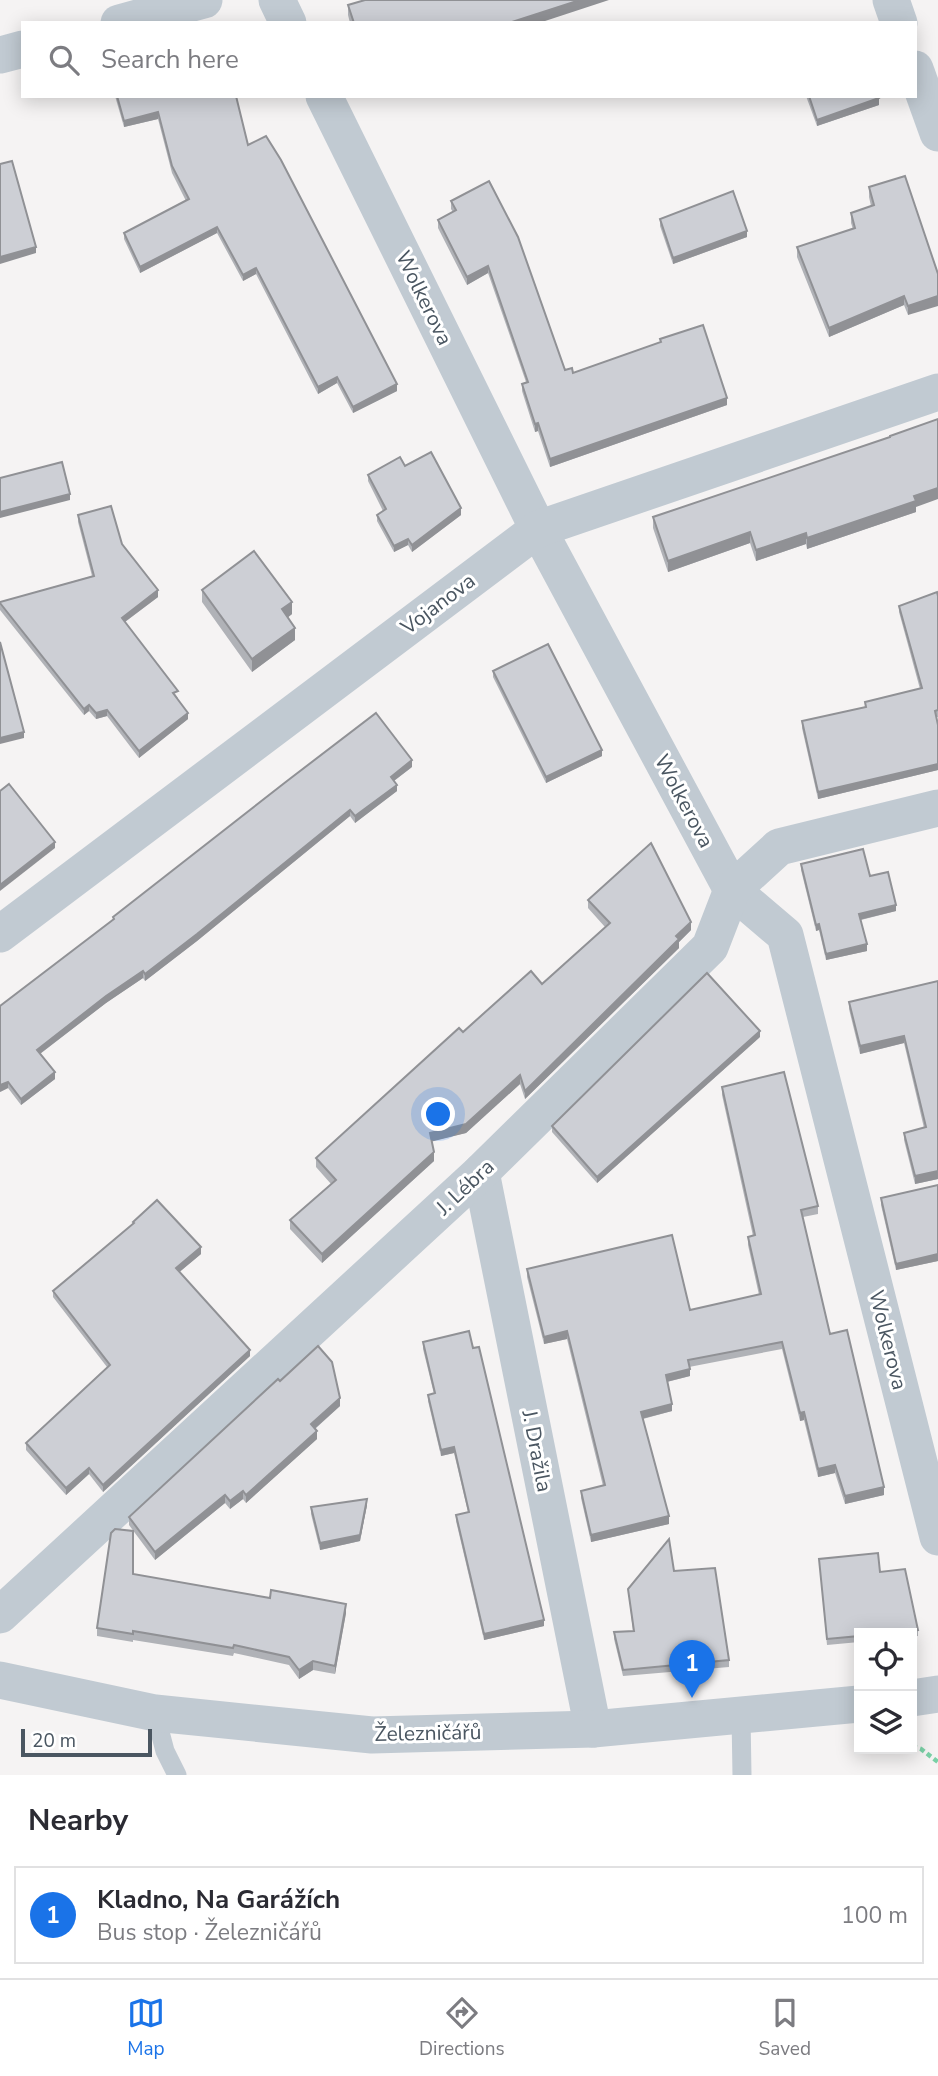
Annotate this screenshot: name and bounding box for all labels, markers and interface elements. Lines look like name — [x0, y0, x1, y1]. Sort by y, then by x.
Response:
search box — [21, 21, 917, 98]
icon: search — [45, 41, 83, 79]
text: Search here — [101, 42, 239, 77]
street label: Wolkerova — [389, 246, 459, 350]
street label: Vojanova — [394, 567, 481, 642]
street label: Wolkerova — [648, 749, 720, 853]
your location — [421, 1097, 455, 1131]
street label: J. Lébra — [429, 1153, 500, 1222]
street label: Wolkerova — [862, 1287, 914, 1393]
street label: J. Dražila — [515, 1407, 559, 1494]
map controls — [854, 1628, 917, 1754]
button: locate — [854, 1628, 917, 1691]
pin: 1 — [669, 1640, 715, 1698]
button: layers — [854, 1691, 917, 1754]
street label: Železničářů — [374, 1718, 482, 1748]
scale bar — [21, 1726, 152, 1758]
text: 20 m — [32, 1728, 76, 1754]
text: Nearby — [28, 1800, 128, 1841]
text: Kladno, Na Garážích — [97, 1882, 340, 1917]
text: 1 — [46, 1900, 60, 1931]
text: 100 m — [841, 1900, 908, 1931]
text: Bus stop · Železničářů — [97, 1917, 322, 1948]
tab: Map — [127, 1994, 165, 2062]
tab: Directions — [419, 1994, 505, 2062]
tab: Saved — [759, 1994, 811, 2062]

